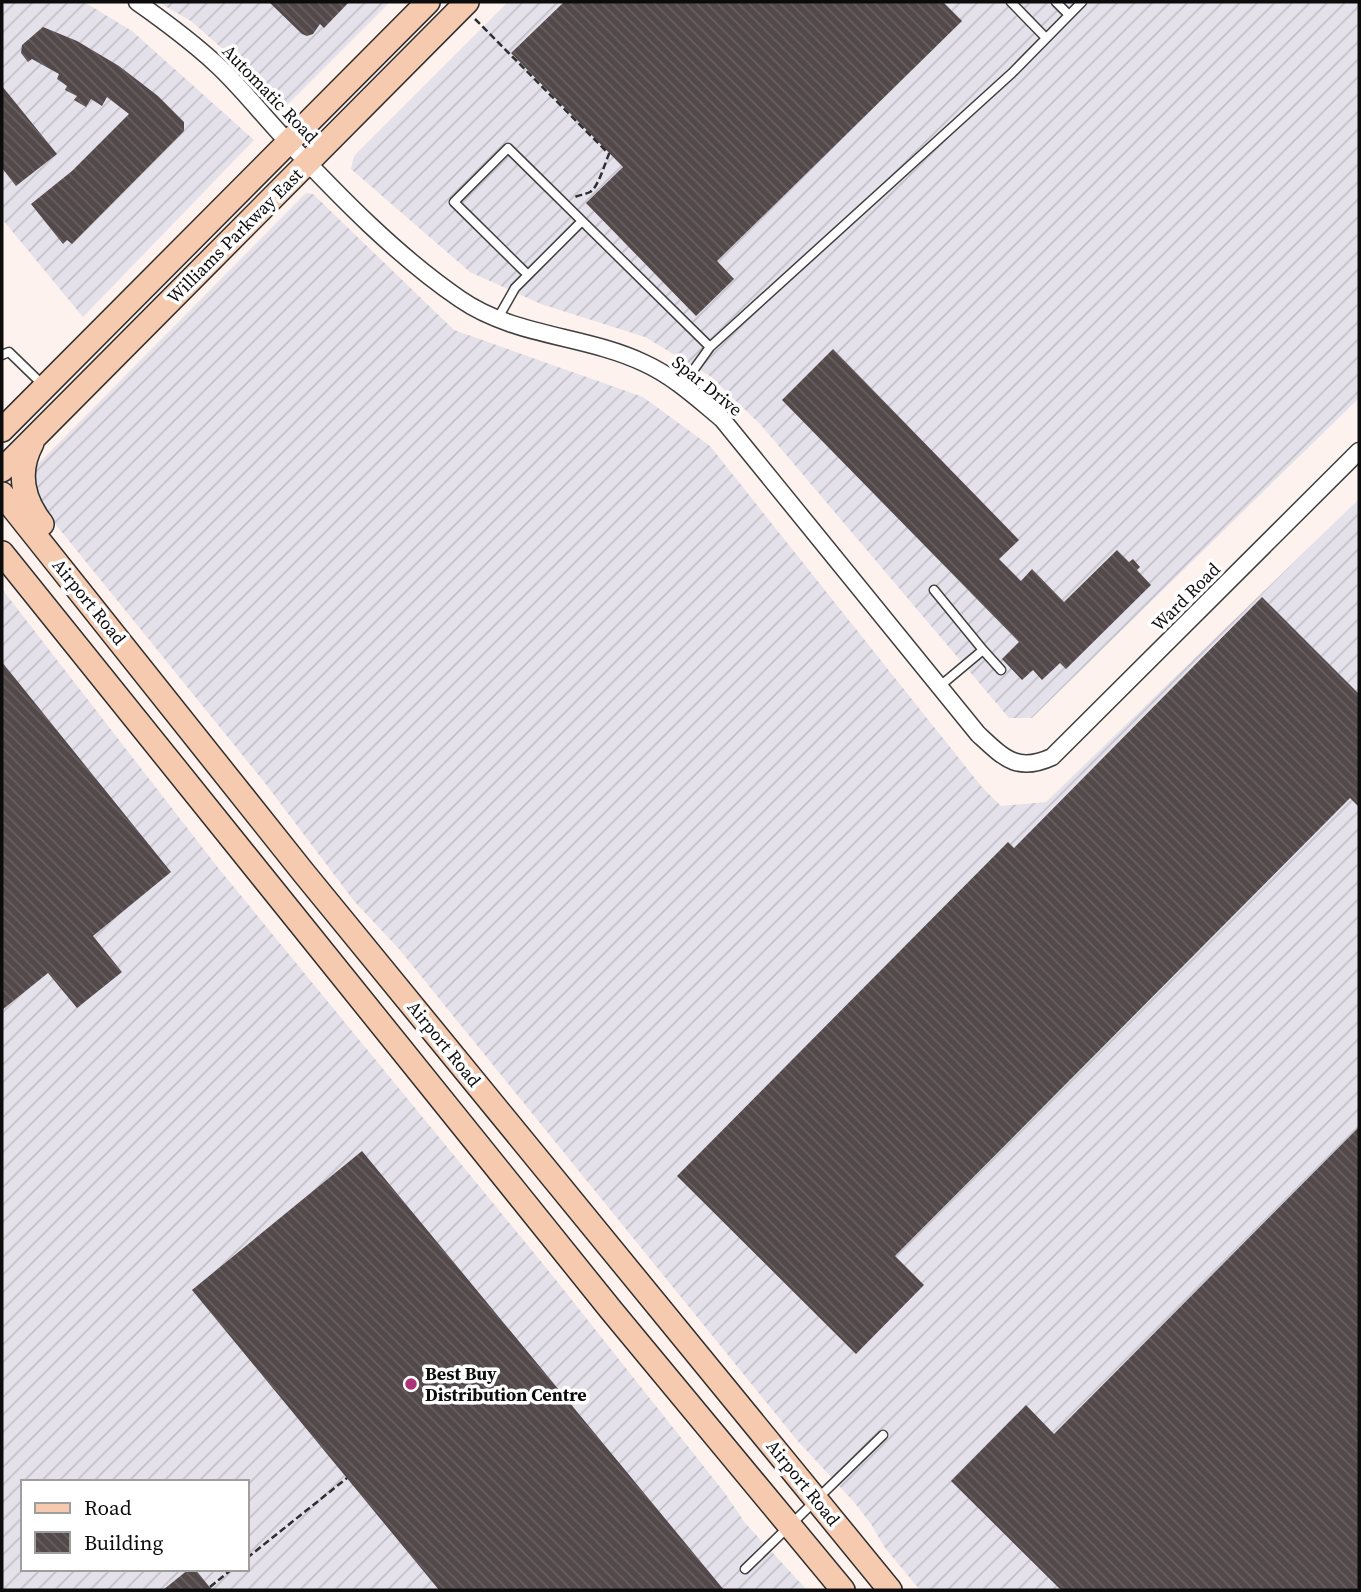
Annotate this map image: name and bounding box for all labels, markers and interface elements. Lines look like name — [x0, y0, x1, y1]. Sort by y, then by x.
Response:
street label: Automatic Road — [217, 39, 324, 148]
street label: Williams Parkway East — [161, 162, 308, 309]
street label: Spar Drive — [667, 350, 748, 422]
street label: Airport Road — [47, 553, 132, 650]
street label: Ward Road — [1146, 557, 1226, 637]
street label: Airport Road — [402, 995, 487, 1092]
place label: Best Buy Distribution Centre — [425, 1361, 587, 1407]
marker: Best Buy Distribution Centre — [403, 1376, 419, 1392]
street label: Airport Road — [761, 1434, 846, 1531]
legend — [21, 1480, 248, 1571]
text: Road — [84, 1493, 132, 1522]
text: Building — [84, 1528, 163, 1557]

